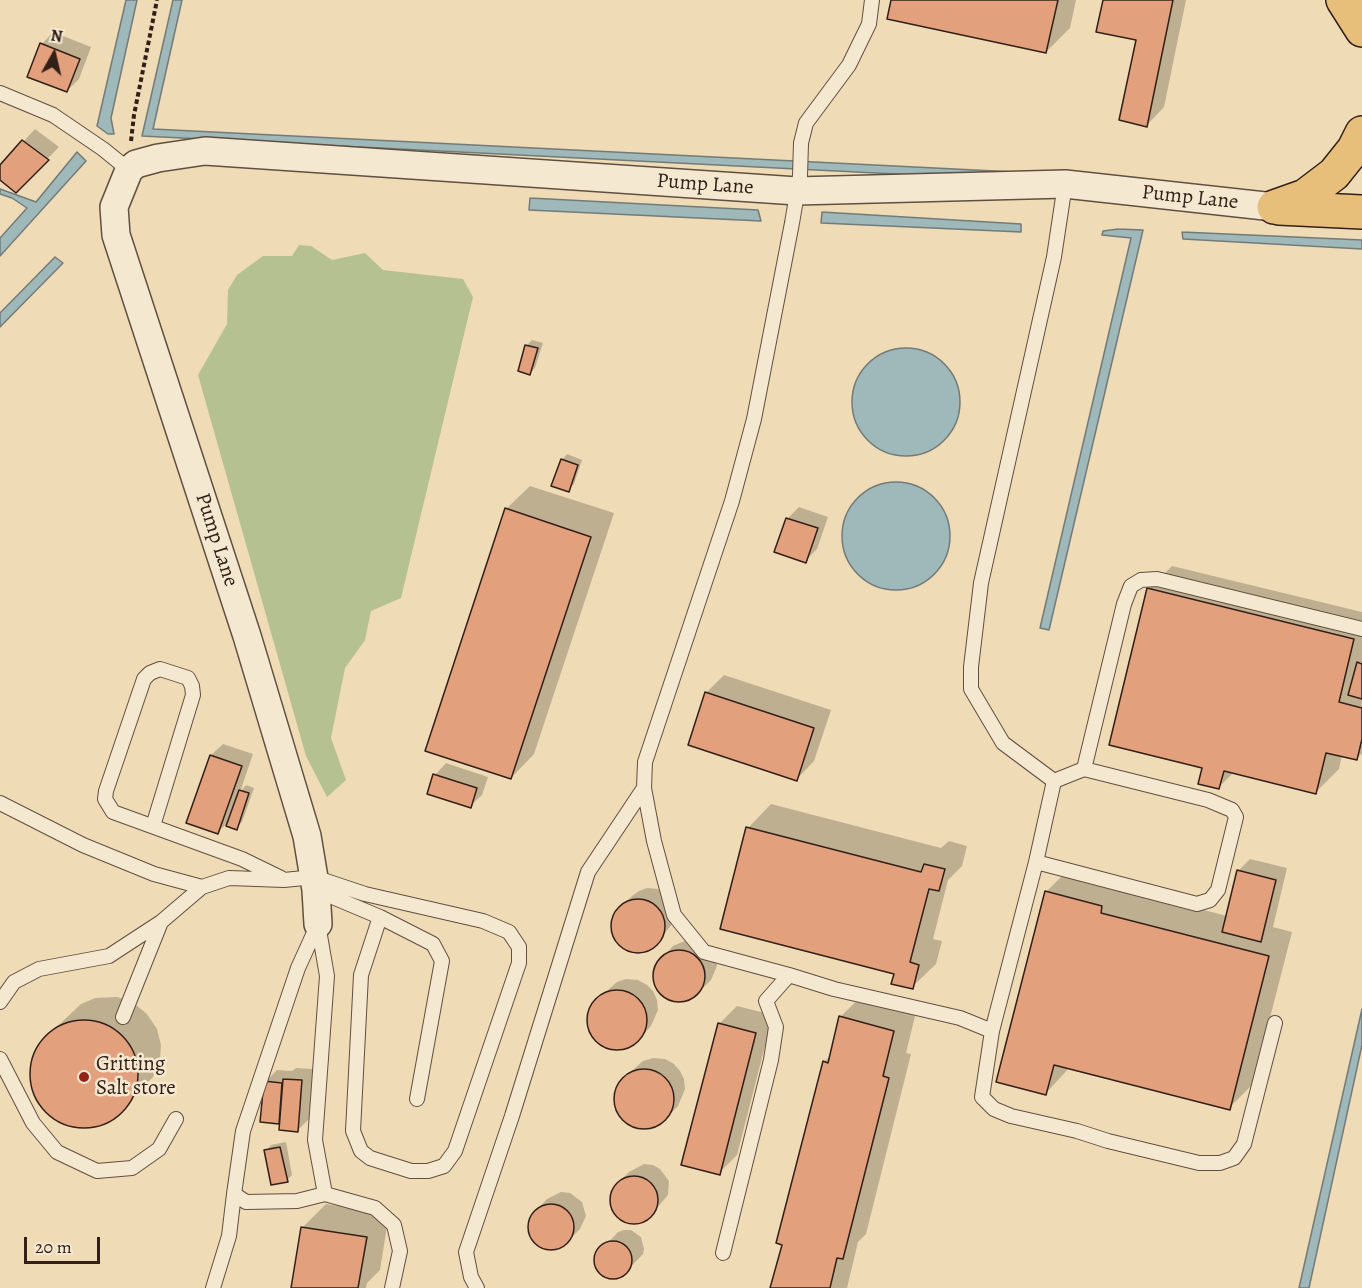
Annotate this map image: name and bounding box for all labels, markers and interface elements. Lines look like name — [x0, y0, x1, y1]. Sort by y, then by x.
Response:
north arrow — [24, 24, 84, 84]
text: N — [49, 24, 64, 48]
street label: Pump Lane — [656, 169, 754, 201]
street label: Pump Lane — [1140, 180, 1240, 216]
street label: Pump Lane — [189, 490, 243, 590]
place label: Gritting Salt store — [96, 1052, 176, 1102]
marker: Gritting Salt store — [77, 1070, 91, 1084]
scale bar — [27, 1225, 104, 1263]
text: 20 m — [35, 1235, 72, 1259]

